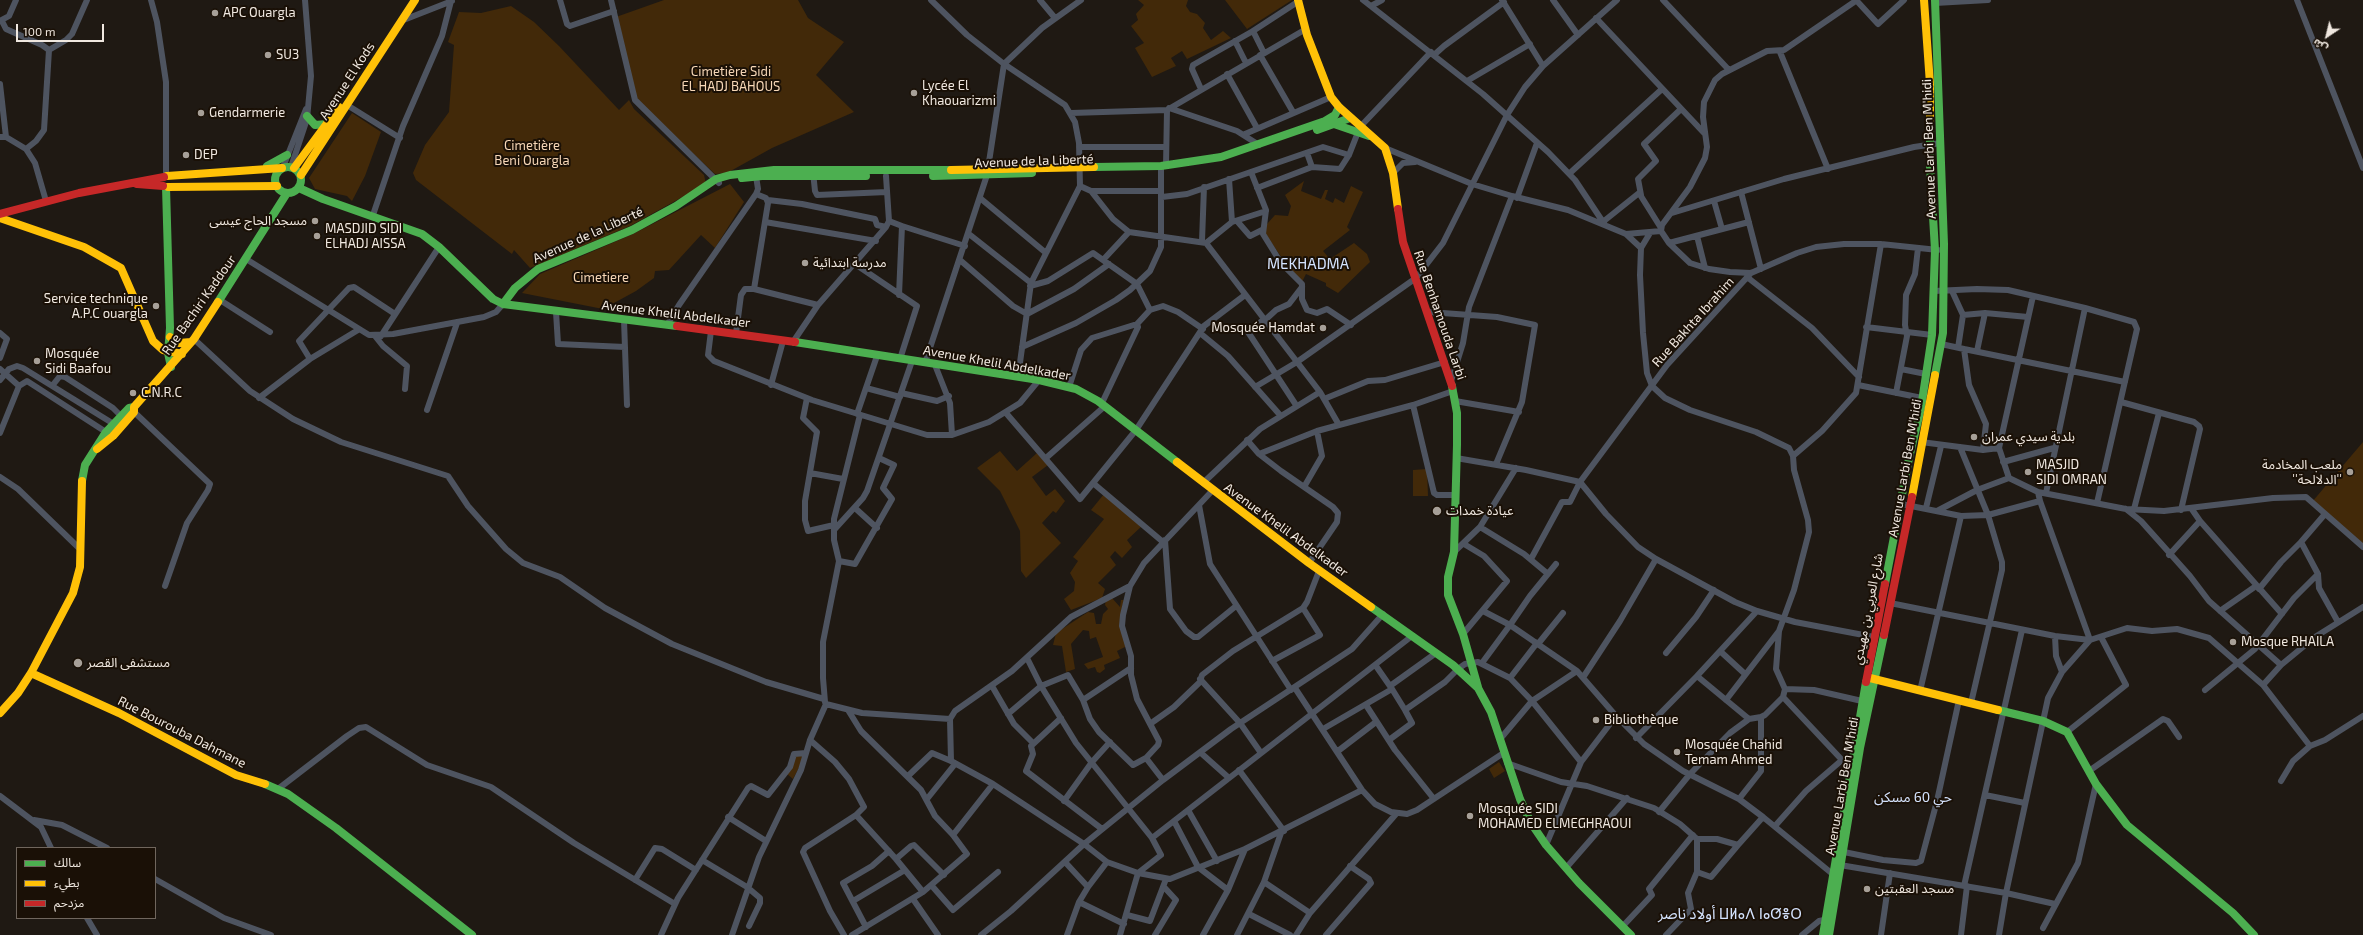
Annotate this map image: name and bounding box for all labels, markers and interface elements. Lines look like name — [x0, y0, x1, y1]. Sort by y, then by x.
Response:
place label: APC Ouargla — [223, 5, 296, 21]
marker: APC Ouargla — [210, 8, 220, 18]
scale bar — [18, 16, 106, 42]
north arrow — [2307, 16, 2347, 56]
text: 100 m — [23, 24, 55, 38]
text: ش — [2310, 37, 2330, 56]
street label: Avenue El Kods — [316, 39, 378, 123]
place label: SU3 — [276, 47, 299, 63]
marker: SU3 — [263, 50, 273, 60]
park label: Cimetière Sidi EL HADJ BAHOUS — [682, 64, 780, 95]
place label: Lycée El Khaouarizmi — [922, 78, 996, 109]
street label: Avenue Larbi Ben M'hidi — [1919, 79, 1939, 219]
marker: Lycée El Khaouarizmi — [909, 88, 919, 98]
place label: Gendarmerie — [209, 105, 285, 121]
marker: Gendarmerie — [196, 108, 206, 118]
park label: Cimetière Beni Ouargla — [494, 138, 570, 169]
place label: DEP — [194, 147, 218, 163]
marker: DEP — [181, 150, 191, 160]
street label: Avenue de la Liberté — [974, 151, 1094, 171]
street label: Avenue de la Liberté — [530, 204, 646, 266]
place label: مسجد الحاج عيسى — [209, 213, 307, 229]
marker: مسجد الحاج عيسى — [310, 216, 320, 226]
place label: MASDJID SIDI ELHADJ AISSA — [325, 221, 406, 252]
marker: MASDJID SIDI ELHADJ AISSA — [312, 231, 322, 241]
street label: Rue Benhamouda Larbi — [1410, 248, 1470, 382]
street label: Rue Bachiri Kaddour — [159, 252, 239, 358]
place label: مدرسة ابتدائية — [813, 255, 887, 271]
district label: MEKHADMA — [1263, 255, 1353, 273]
marker: مدرسة ابتدائية — [800, 258, 810, 268]
park label: Cimetiere — [573, 270, 629, 286]
street label: Rue Bakhta Ibrahim — [1649, 274, 1737, 370]
place label: Service technique A.P.C ouargla — [44, 291, 148, 322]
street label: Avenue Khelil Abdelkader — [601, 297, 751, 331]
marker: Service technique A.P.C ouargla — [151, 301, 161, 311]
place label: Mosquée Hamdat — [1211, 320, 1315, 336]
marker: Mosquée Hamdat — [1318, 323, 1328, 333]
street label: Avenue Khelil Abdelkader — [922, 342, 1072, 384]
place label: Mosquée Sidi Baafou — [45, 346, 111, 377]
marker: Mosquée Sidi Baafou — [32, 356, 42, 366]
place label: C.N.R.C — [141, 385, 182, 401]
marker: C.N.R.C — [128, 388, 138, 398]
street label: Avenue Larbi Ben M'hidi — [1885, 398, 1925, 538]
place label: بلدية سيدي عمران — [1982, 429, 2075, 445]
marker: بلدية سيدي عمران — [1969, 432, 1979, 442]
place label: MASJID SIDI OMRAN — [2036, 457, 2107, 488]
place label: ملعب المخادمة ''الدلالحة'' — [2262, 457, 2342, 488]
marker: MASJID SIDI OMRAN — [2023, 467, 2033, 477]
marker: ملعب المخادمة ''الدلالحة'' — [2345, 467, 2355, 477]
street label: Avenue Khelil Abdelkader — [1221, 480, 1351, 580]
place label: عيادة خمدات — [1446, 503, 1514, 519]
marker: عيادة خمدات — [1431, 505, 1443, 517]
street label: شارع العربي بن مهيدي — [1850, 552, 1886, 666]
place label: Mosque RHAILA — [2241, 634, 2334, 650]
marker: Mosque RHAILA — [2228, 637, 2238, 647]
place label: مستشفى القصر — [87, 655, 170, 671]
marker: مستشفى القصر — [72, 657, 84, 669]
street label: Rue Bourouba Dahmane — [115, 693, 249, 771]
place label: Bibliothèque — [1604, 712, 1678, 728]
marker: Bibliothèque — [1591, 715, 1601, 725]
street label: Avenue Larbi Ben M'hidi — [1822, 716, 1862, 856]
place label: Mosquée Chahid Temam Ahmed — [1685, 737, 1782, 768]
marker: Mosquée Chahid Temam Ahmed — [1672, 747, 1682, 757]
district label: حي 60 مسكن — [1874, 789, 1952, 805]
place label: Mosquée SIDI MOHAMED ELMEGHRAOUI — [1478, 801, 1631, 832]
marker: Mosquée SIDI MOHAMED ELMEGHRAOUI — [1465, 811, 1475, 821]
legend — [16, 847, 156, 919]
text: سالك — [54, 855, 81, 869]
text: بطيء — [54, 875, 80, 889]
place label: مسجد العقبتين — [1875, 881, 1954, 897]
marker: مسجد العقبتين — [1862, 884, 1872, 894]
text: مزدحم — [54, 895, 84, 909]
district label: أولاد ناصر ⵡⵍⴰⴷ ⵏⴰⵚⴻⵔ — [1658, 905, 1802, 923]

